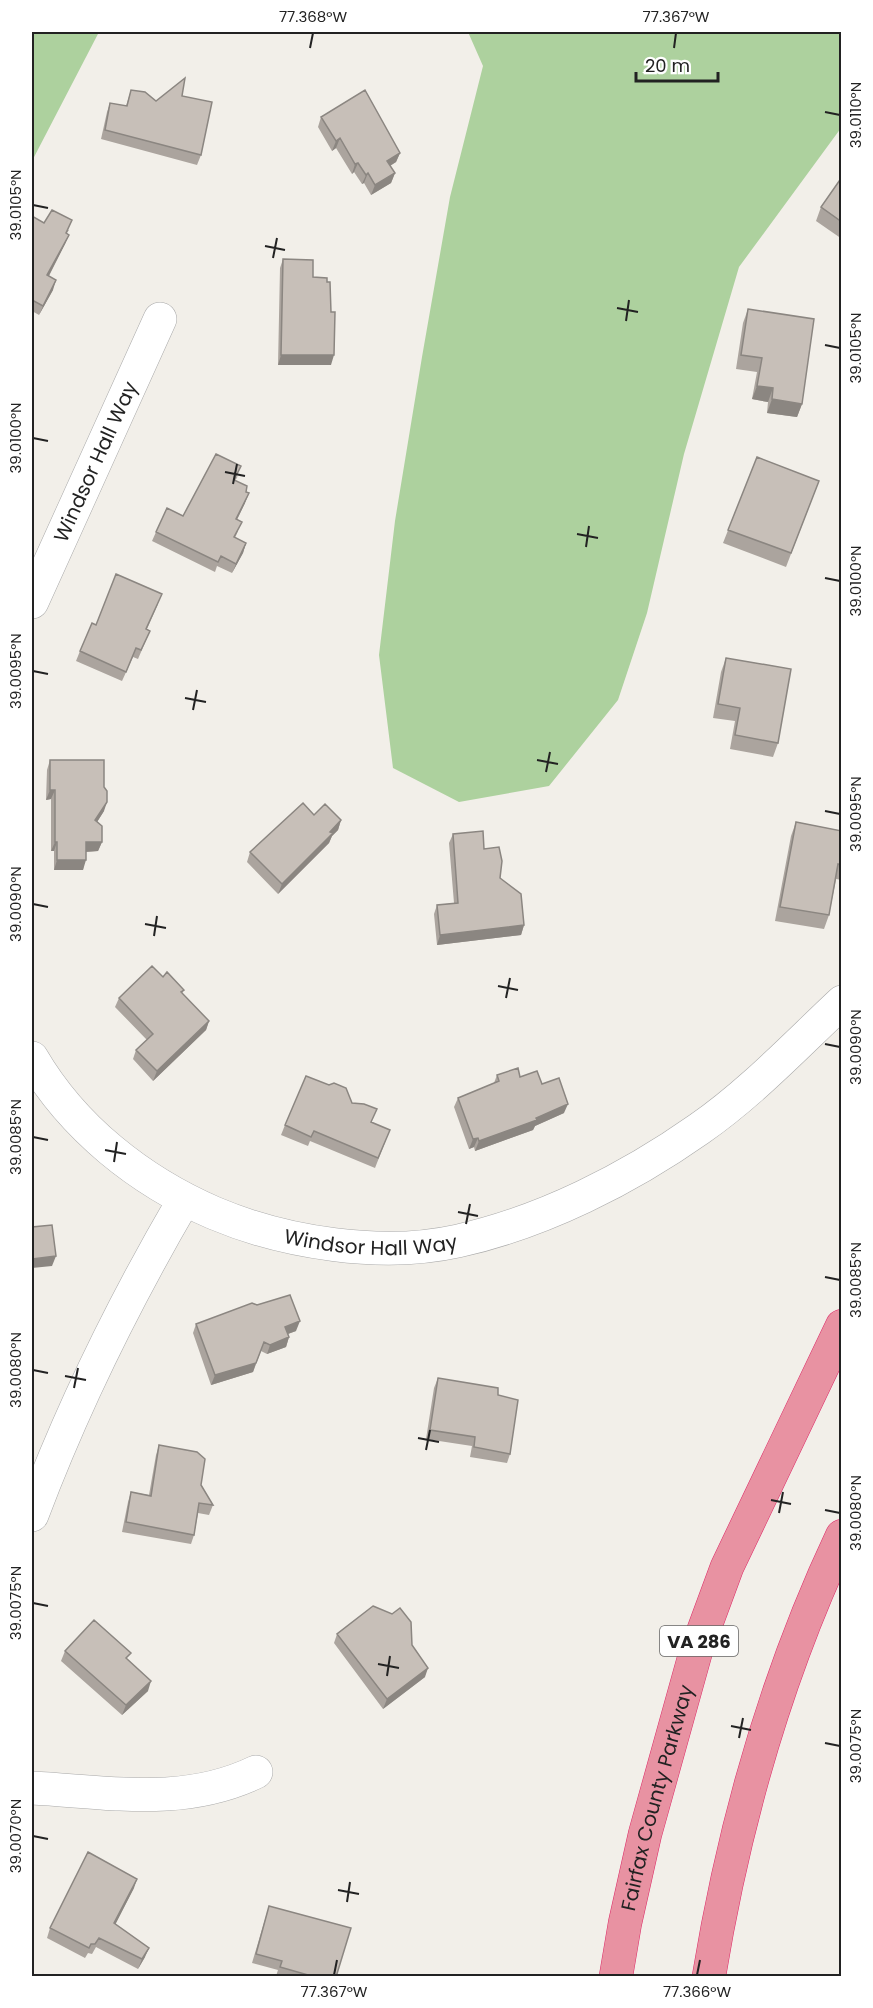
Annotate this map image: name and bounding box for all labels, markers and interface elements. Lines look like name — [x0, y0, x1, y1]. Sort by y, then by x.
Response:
text: 77.368°W — [279, 6, 347, 27]
text: 77.367°W — [643, 6, 710, 27]
scale bar — [636, 45, 718, 83]
text: 20 m — [645, 53, 690, 78]
text: 39.0110°N — [845, 82, 866, 148]
text: 39.0105°N — [5, 169, 26, 241]
text: 39.0105°N — [845, 312, 866, 384]
street label: Windsor Hall Way — [47, 377, 144, 547]
text: 39.0100°N — [5, 402, 26, 474]
text: 39.0100°N — [845, 545, 866, 617]
text: 39.0095°N — [5, 633, 26, 709]
text: 39.0095°N — [845, 776, 866, 852]
text: 39.0090°N — [5, 866, 26, 942]
text: 39.0090°N — [845, 1009, 866, 1085]
text: 39.0085°N — [5, 1099, 26, 1175]
street label: Windsor Hall Way — [282, 1222, 460, 1262]
text: 39.0085°N — [845, 1242, 866, 1318]
text: 39.0080°N — [5, 1332, 26, 1408]
text: 39.0080°N — [845, 1475, 866, 1551]
text: 39.0075°N — [5, 1566, 26, 1640]
road number: VA 286 — [660, 1626, 738, 1656]
street label: Fairfax County Parkway — [614, 1681, 700, 1914]
text: 39.0075°N — [845, 1709, 866, 1783]
text: 39.0070°N — [5, 1799, 26, 1873]
text: 77.367°W — [301, 1981, 368, 2002]
text: 77.366°W — [663, 1981, 731, 2002]

